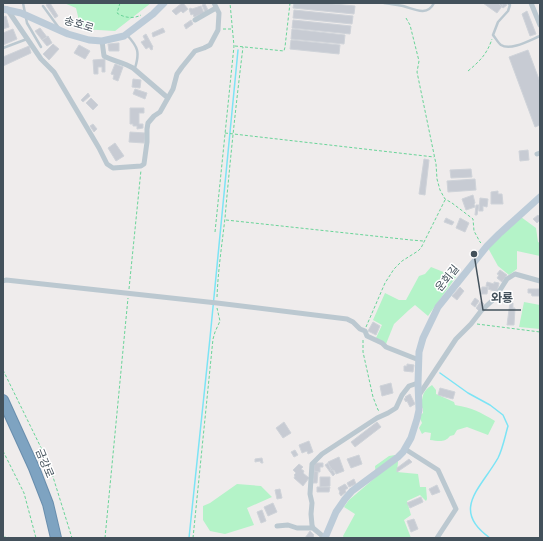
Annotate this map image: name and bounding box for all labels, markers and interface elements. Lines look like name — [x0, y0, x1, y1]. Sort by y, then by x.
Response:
street label: 송호로 — [63, 13, 96, 34]
street label: 운회길 — [432, 262, 461, 294]
callout: 와룡 — [483, 286, 521, 310]
text: 와룡 — [491, 290, 513, 305]
street label: 금강로 — [34, 446, 57, 479]

